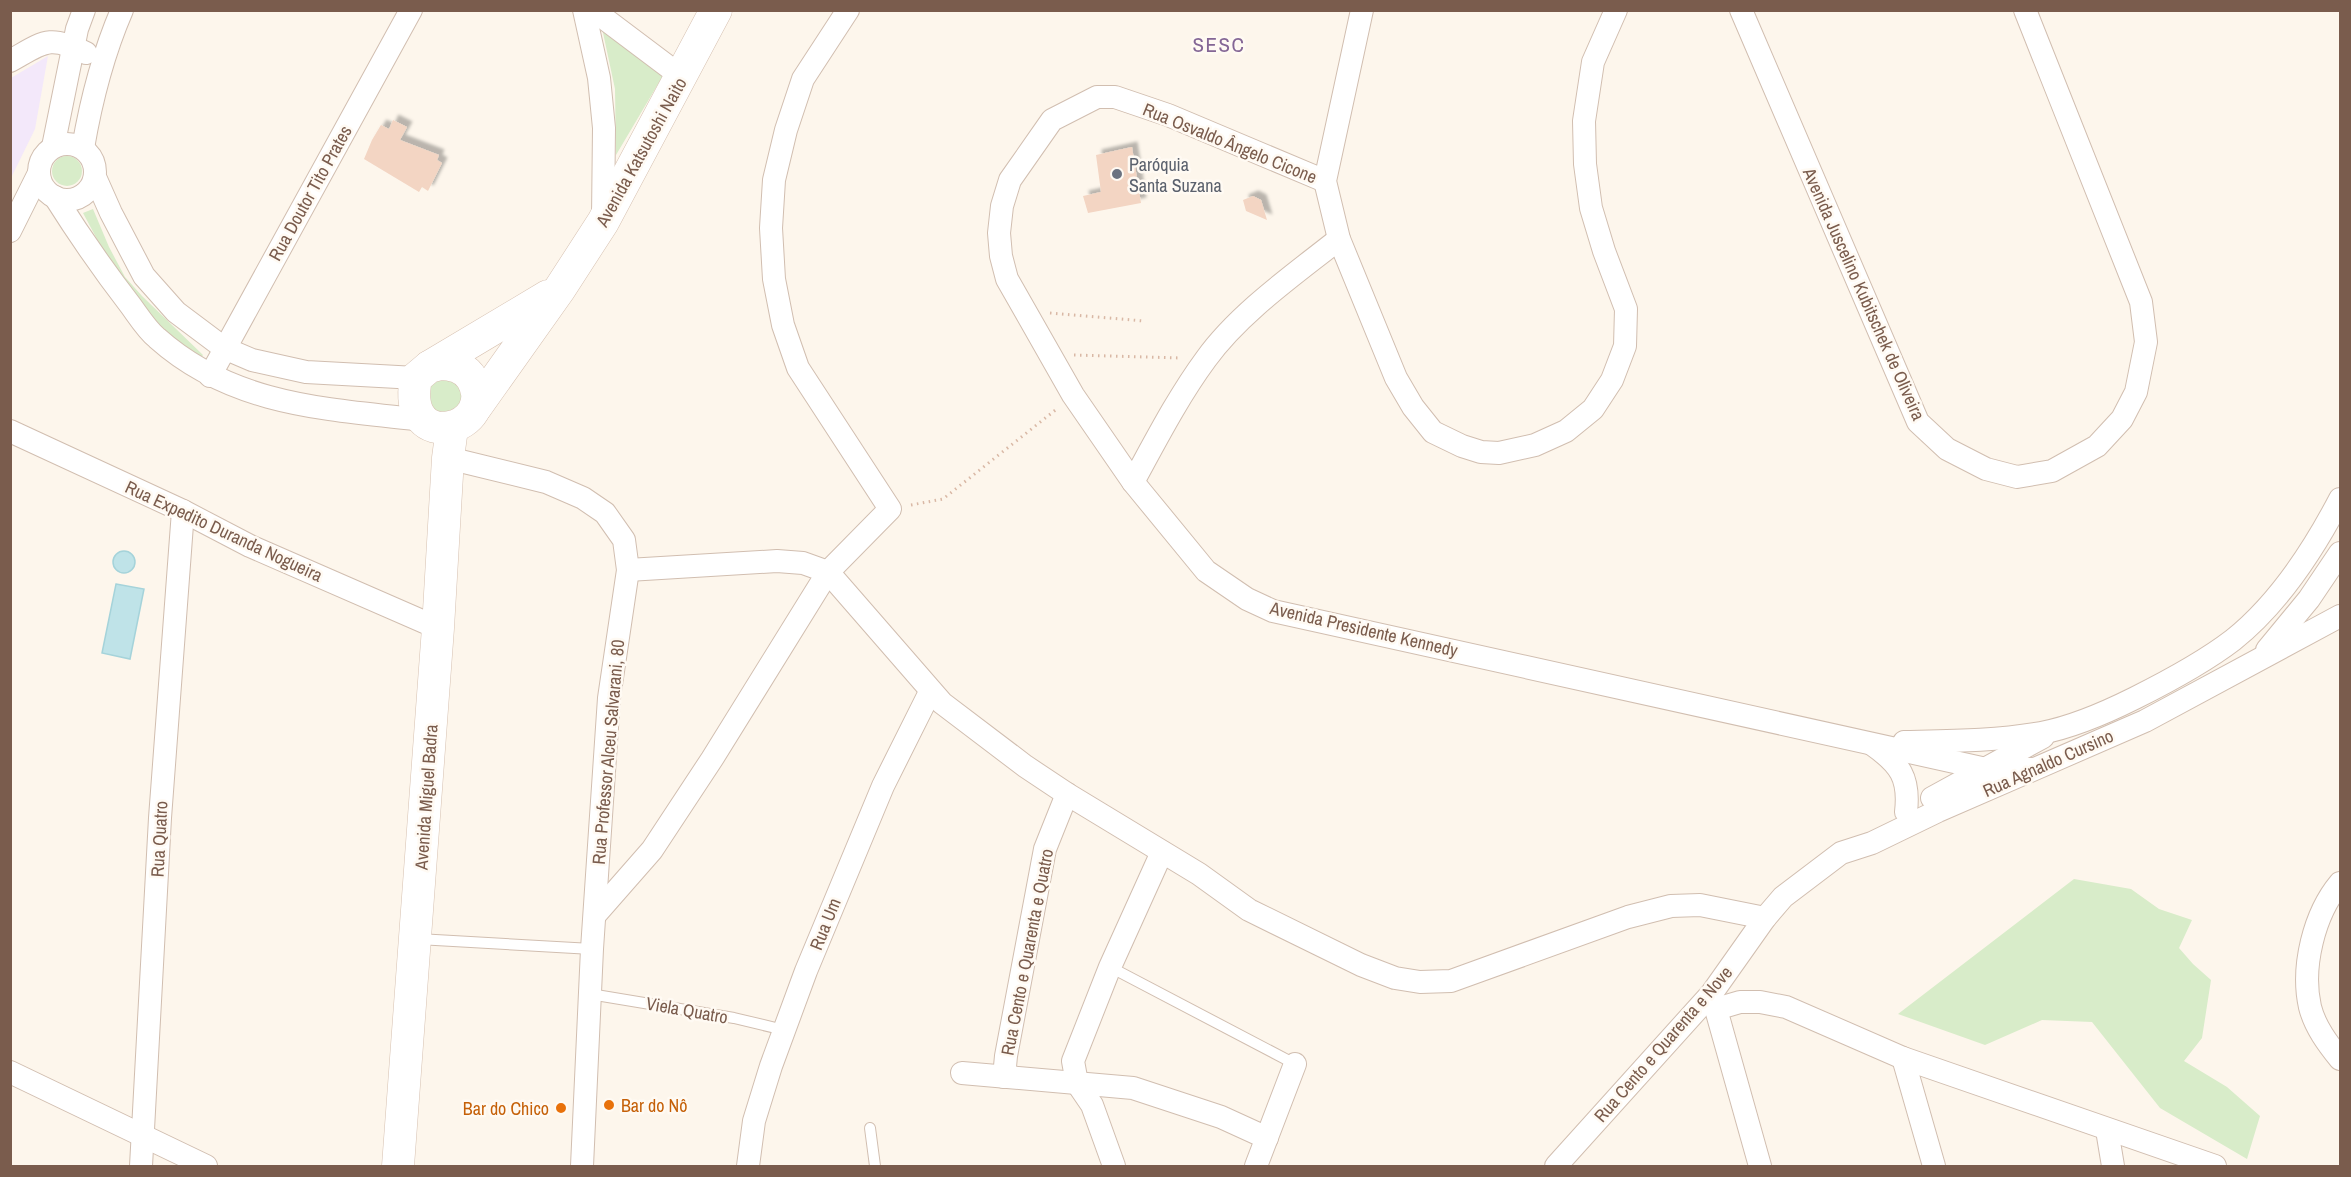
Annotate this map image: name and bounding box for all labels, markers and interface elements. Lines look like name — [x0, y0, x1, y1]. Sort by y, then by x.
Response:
district label: SESC — [1193, 30, 1245, 59]
street label: Avenida Katsutoshi Naito — [589, 73, 692, 232]
street label: Rua Osvaldo Ângelo Cicone — [1139, 97, 1321, 189]
street label: Rua Doutor Tito Prates — [262, 121, 358, 265]
place label: Paróquia Santa Suzana — [1129, 152, 1222, 198]
street label: Avenida Juscelino Kubitschek de Oliveira — [1796, 163, 1931, 424]
marker: Paróquia Santa Suzana — [1110, 167, 1124, 181]
street label: Rua Expedito Duranda Nogueira — [121, 474, 327, 588]
street label: Avenida Presidente Kennedy — [1267, 595, 1461, 663]
street label: Rua Professor Alceu Salvarani, 80 — [586, 639, 630, 865]
street label: Avenida Miguel Badra — [408, 723, 444, 872]
street label: Rua Agnaldo Cursino — [1979, 723, 2117, 803]
street label: Rua Quatro — [145, 800, 173, 878]
street label: Rua Cento e Quarenta e Quatro — [995, 847, 1059, 1057]
street label: Rua Um — [803, 894, 847, 954]
street label: Rua Cento e Quarenta e Nove — [1588, 961, 1738, 1127]
street label: Viela Quatro — [644, 991, 730, 1029]
place label: Bar do Nô — [621, 1093, 687, 1118]
place label: Bar do Chico — [463, 1096, 549, 1121]
marker: Bar do Nô — [602, 1098, 616, 1112]
marker: Bar do Chico — [554, 1101, 568, 1115]

